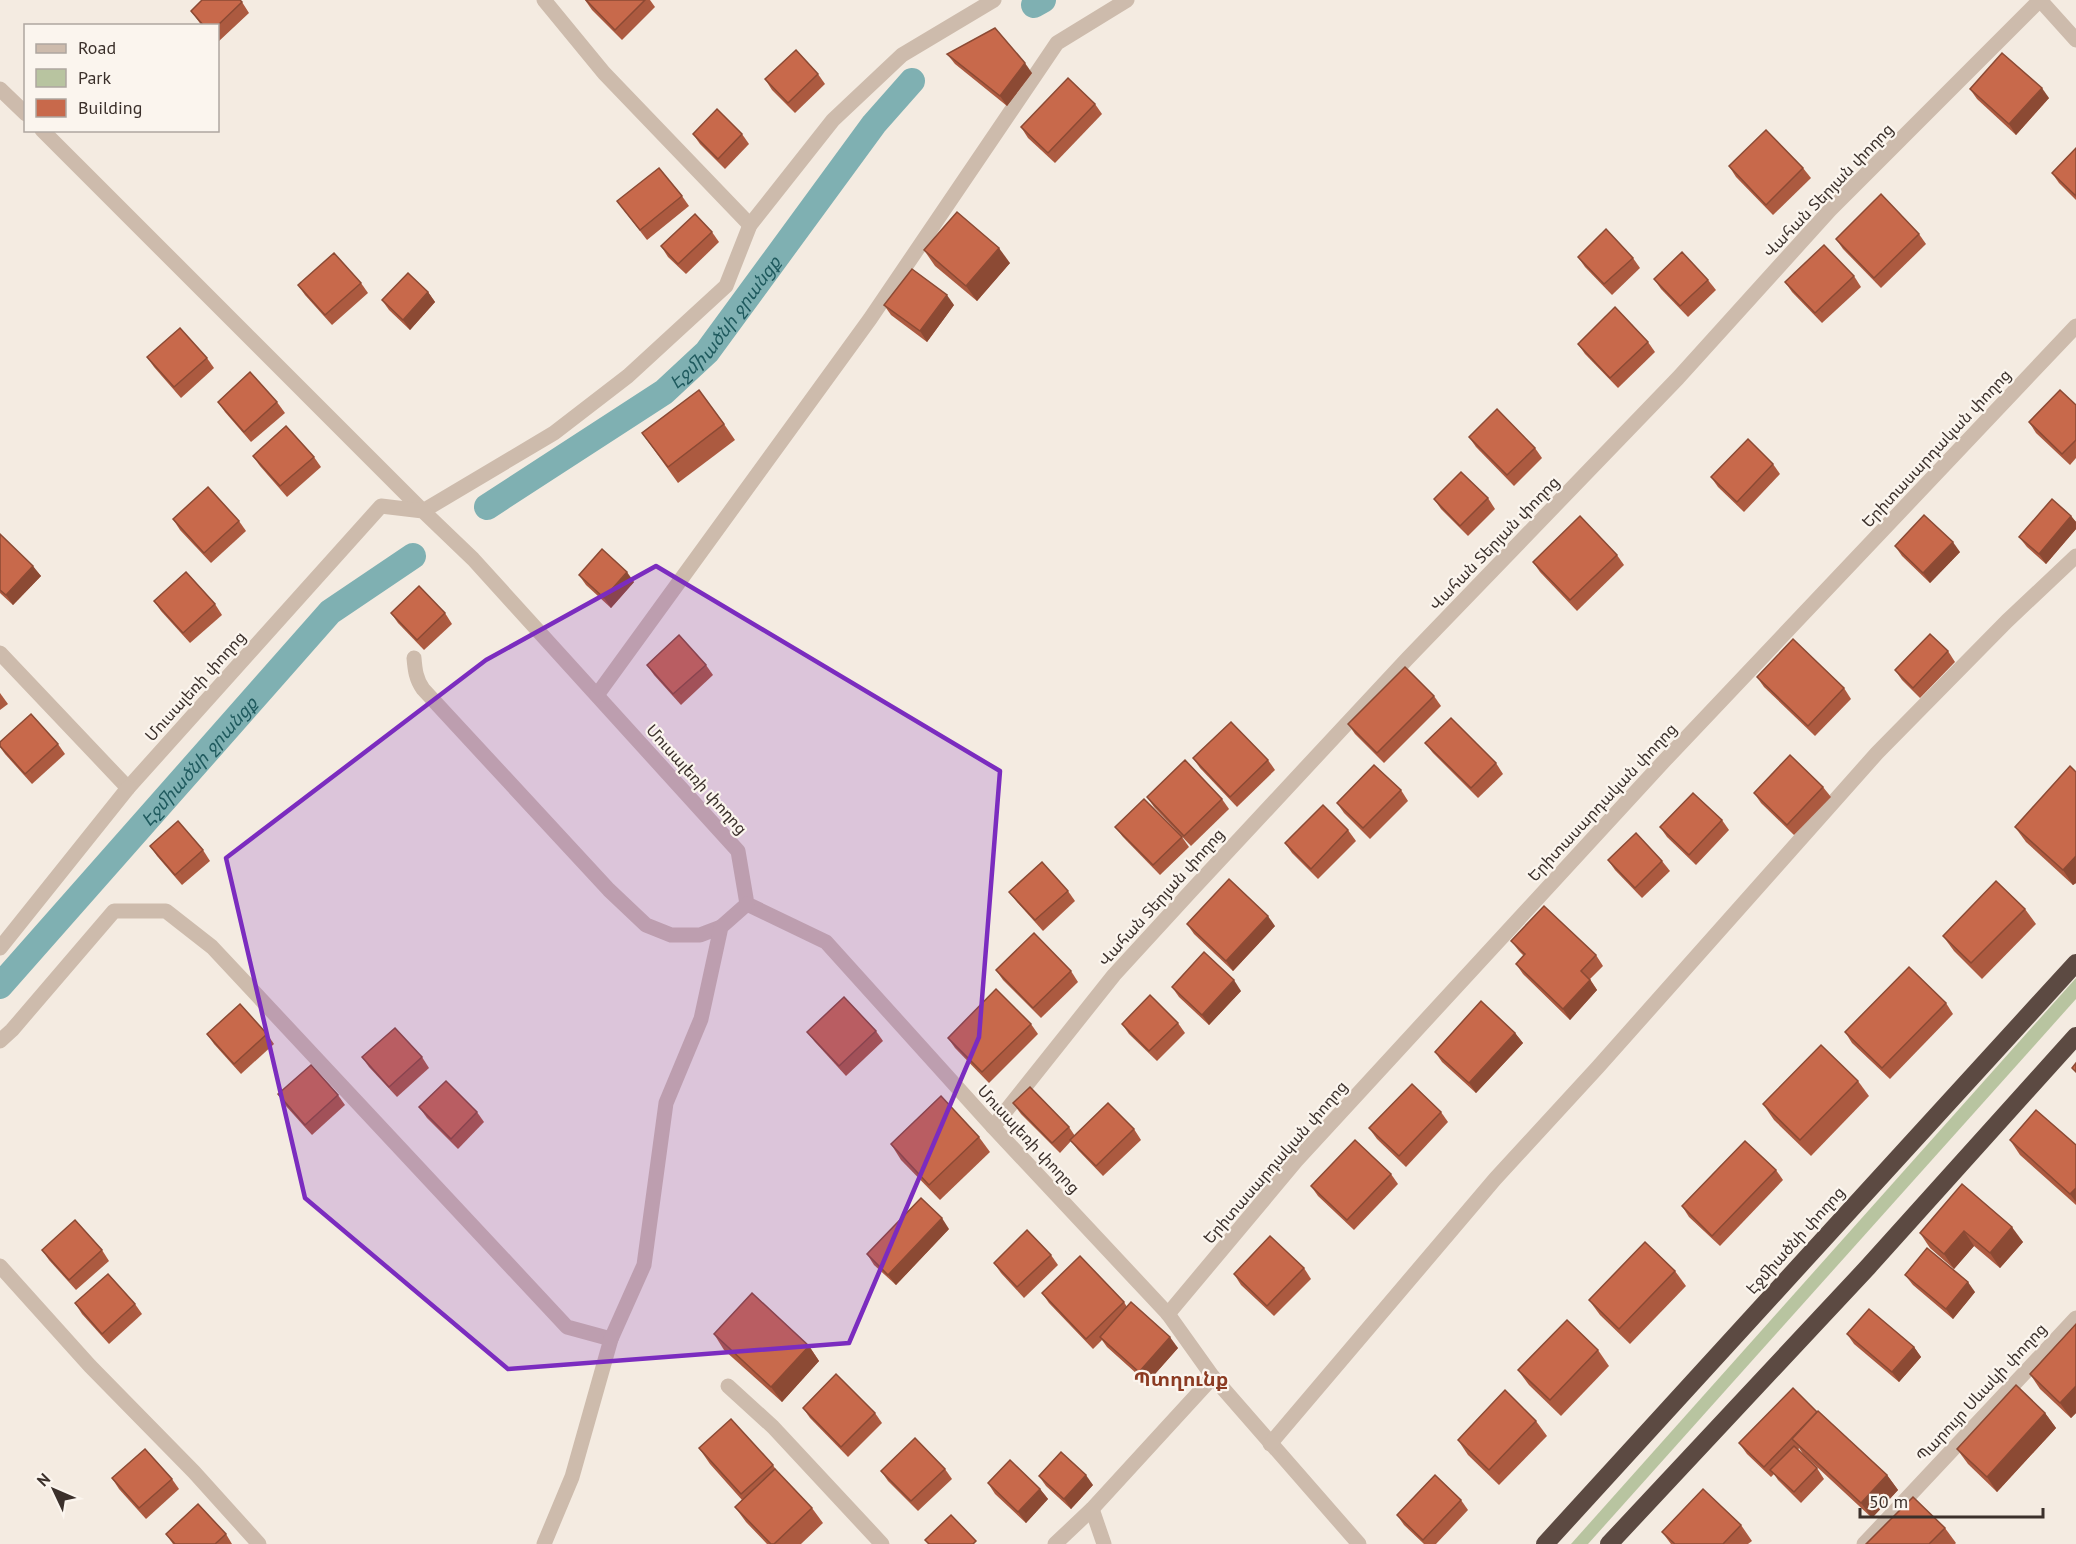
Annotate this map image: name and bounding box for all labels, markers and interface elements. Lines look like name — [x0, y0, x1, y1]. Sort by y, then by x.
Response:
legend — [24, 24, 219, 132]
text: Road — [78, 36, 116, 59]
text: Park — [78, 66, 111, 89]
text: Building — [78, 96, 142, 119]
street label: Վահան Տերյան փողոց — [1759, 119, 1897, 261]
water label: Էջմիածնի ջրանցք — [664, 250, 786, 393]
street label: Երիտասարդական փողոց — [1857, 365, 2015, 531]
street label: Վահան Տերյան փողոց — [1425, 472, 1563, 614]
street label: Մուսալեռի փողոց — [140, 627, 250, 745]
water label: Էջմիածնի ջրանցք — [135, 691, 263, 831]
street label: Երիտասարդական փողոց — [1523, 719, 1681, 885]
street label: Մուսալեռի փողոց — [642, 720, 752, 838]
street label: Վահան Տերյան փողոց — [1094, 824, 1228, 970]
street label: Երիտասարդական փողոց — [1199, 1076, 1351, 1248]
street label: Մուսալեռի փողոց — [973, 1080, 1085, 1198]
street label: Էջմիածնի փողոց — [1741, 1182, 1849, 1298]
street label: Պարույր Սևակի փողոց — [1912, 1319, 2050, 1465]
district label: Պտղունք — [1134, 1366, 1228, 1392]
north arrow — [24, 1460, 84, 1520]
text: N — [32, 1469, 54, 1490]
scale bar — [1860, 1481, 2043, 1519]
text: 50 m — [1869, 1490, 1908, 1513]

